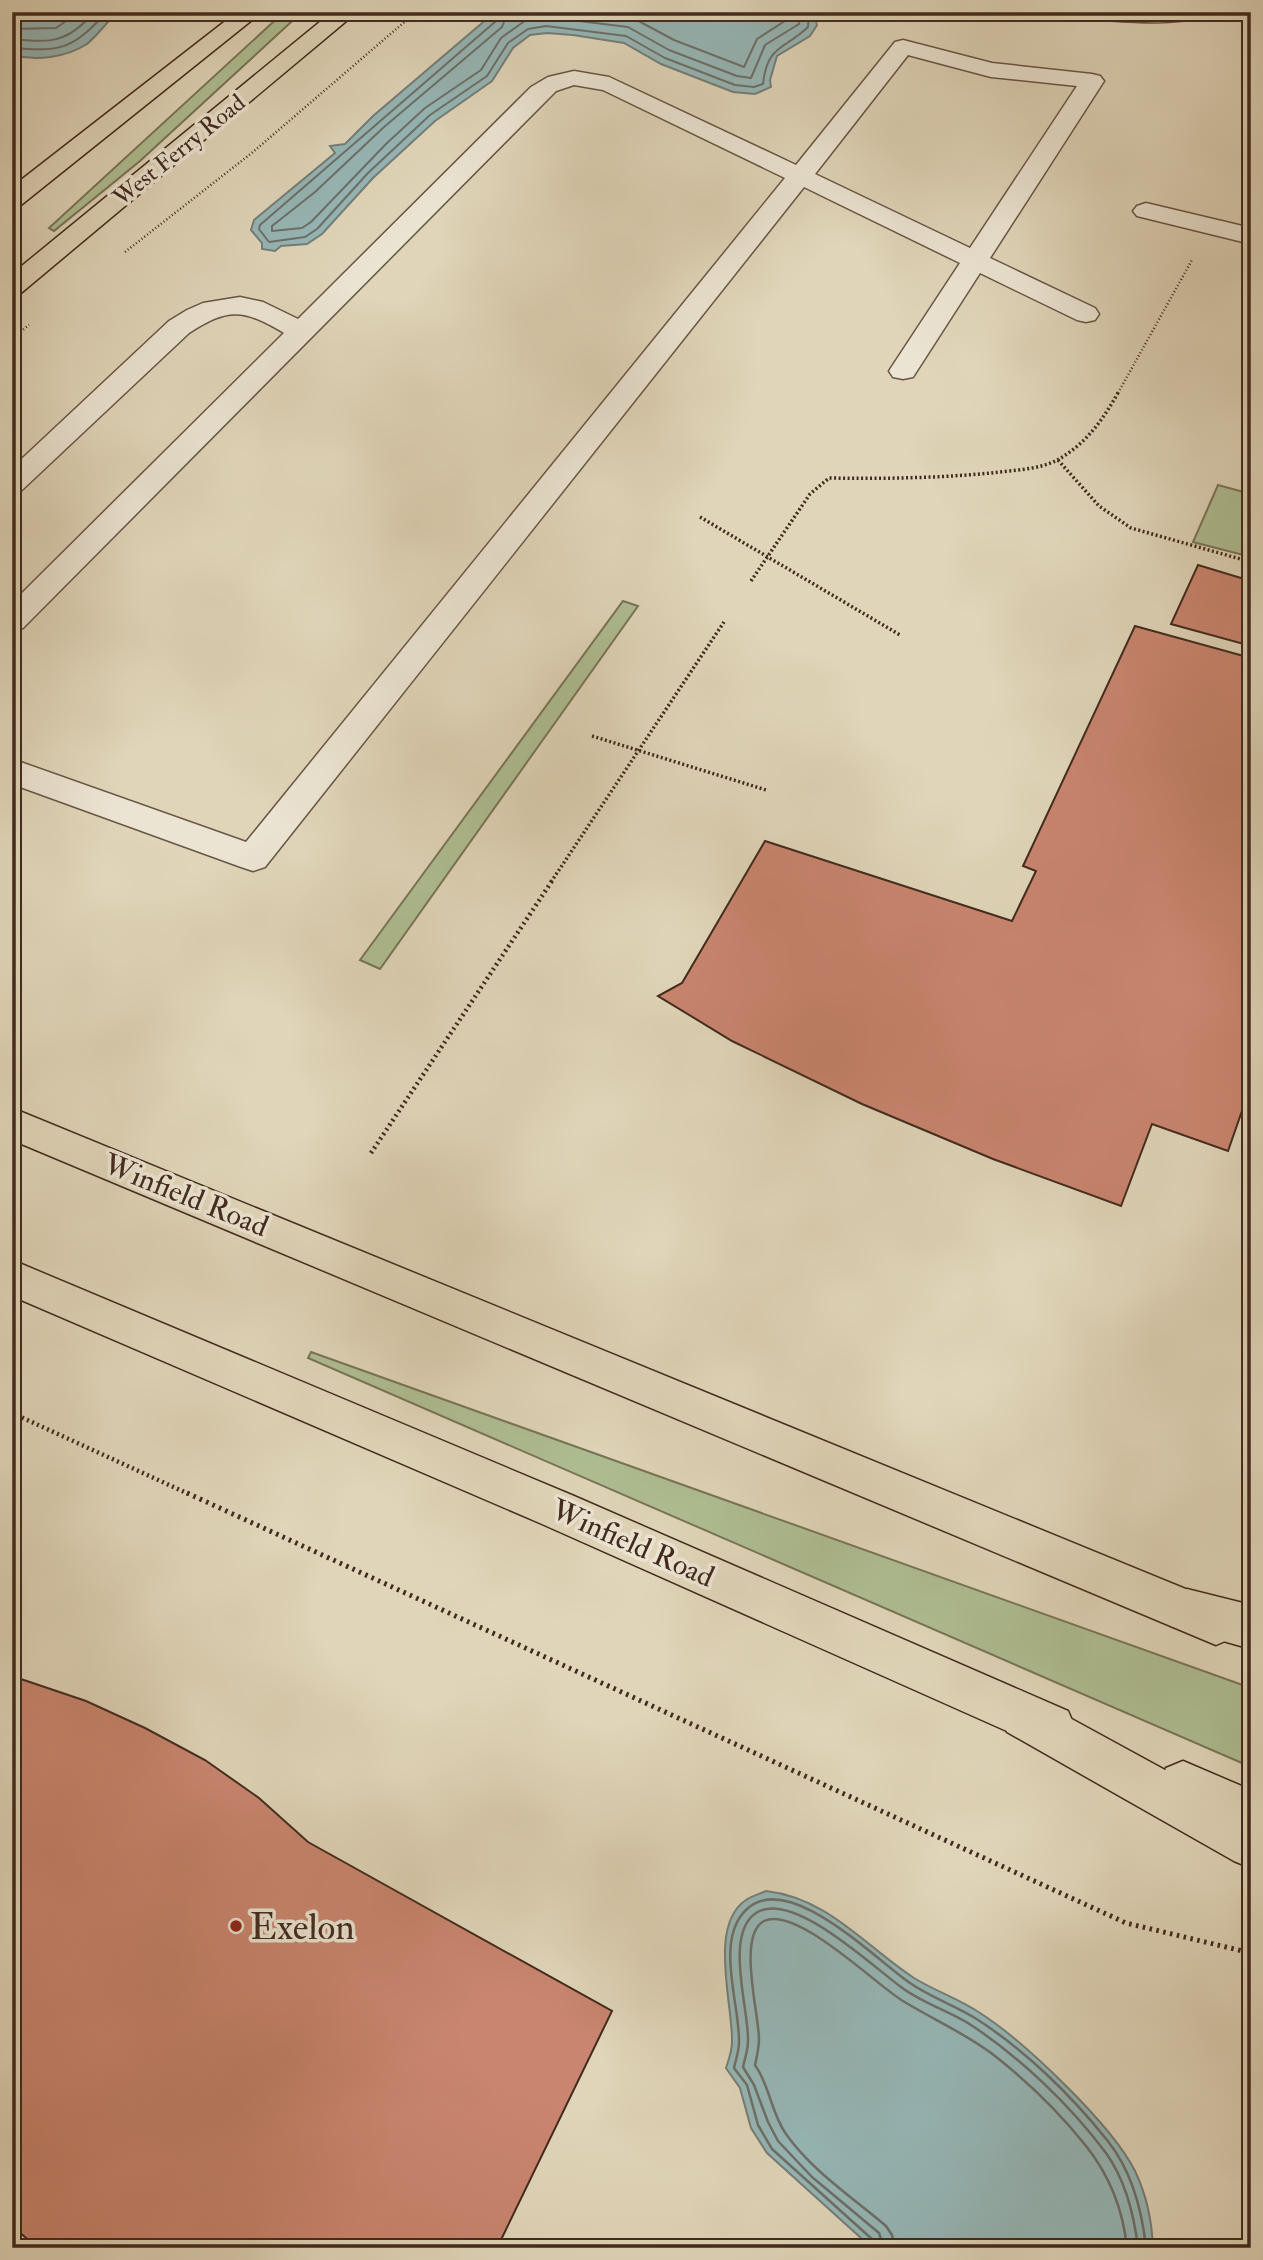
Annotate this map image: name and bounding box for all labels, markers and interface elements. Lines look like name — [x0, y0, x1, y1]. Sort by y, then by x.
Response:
street label: West Ferry Road — [106, 87, 252, 214]
street label: Winfield Road — [97, 1145, 274, 1245]
street label: Winfield Road — [545, 1491, 720, 1596]
place label: Exelon — [250, 1904, 354, 1951]
marker: Exelon — [228, 1918, 244, 1934]

